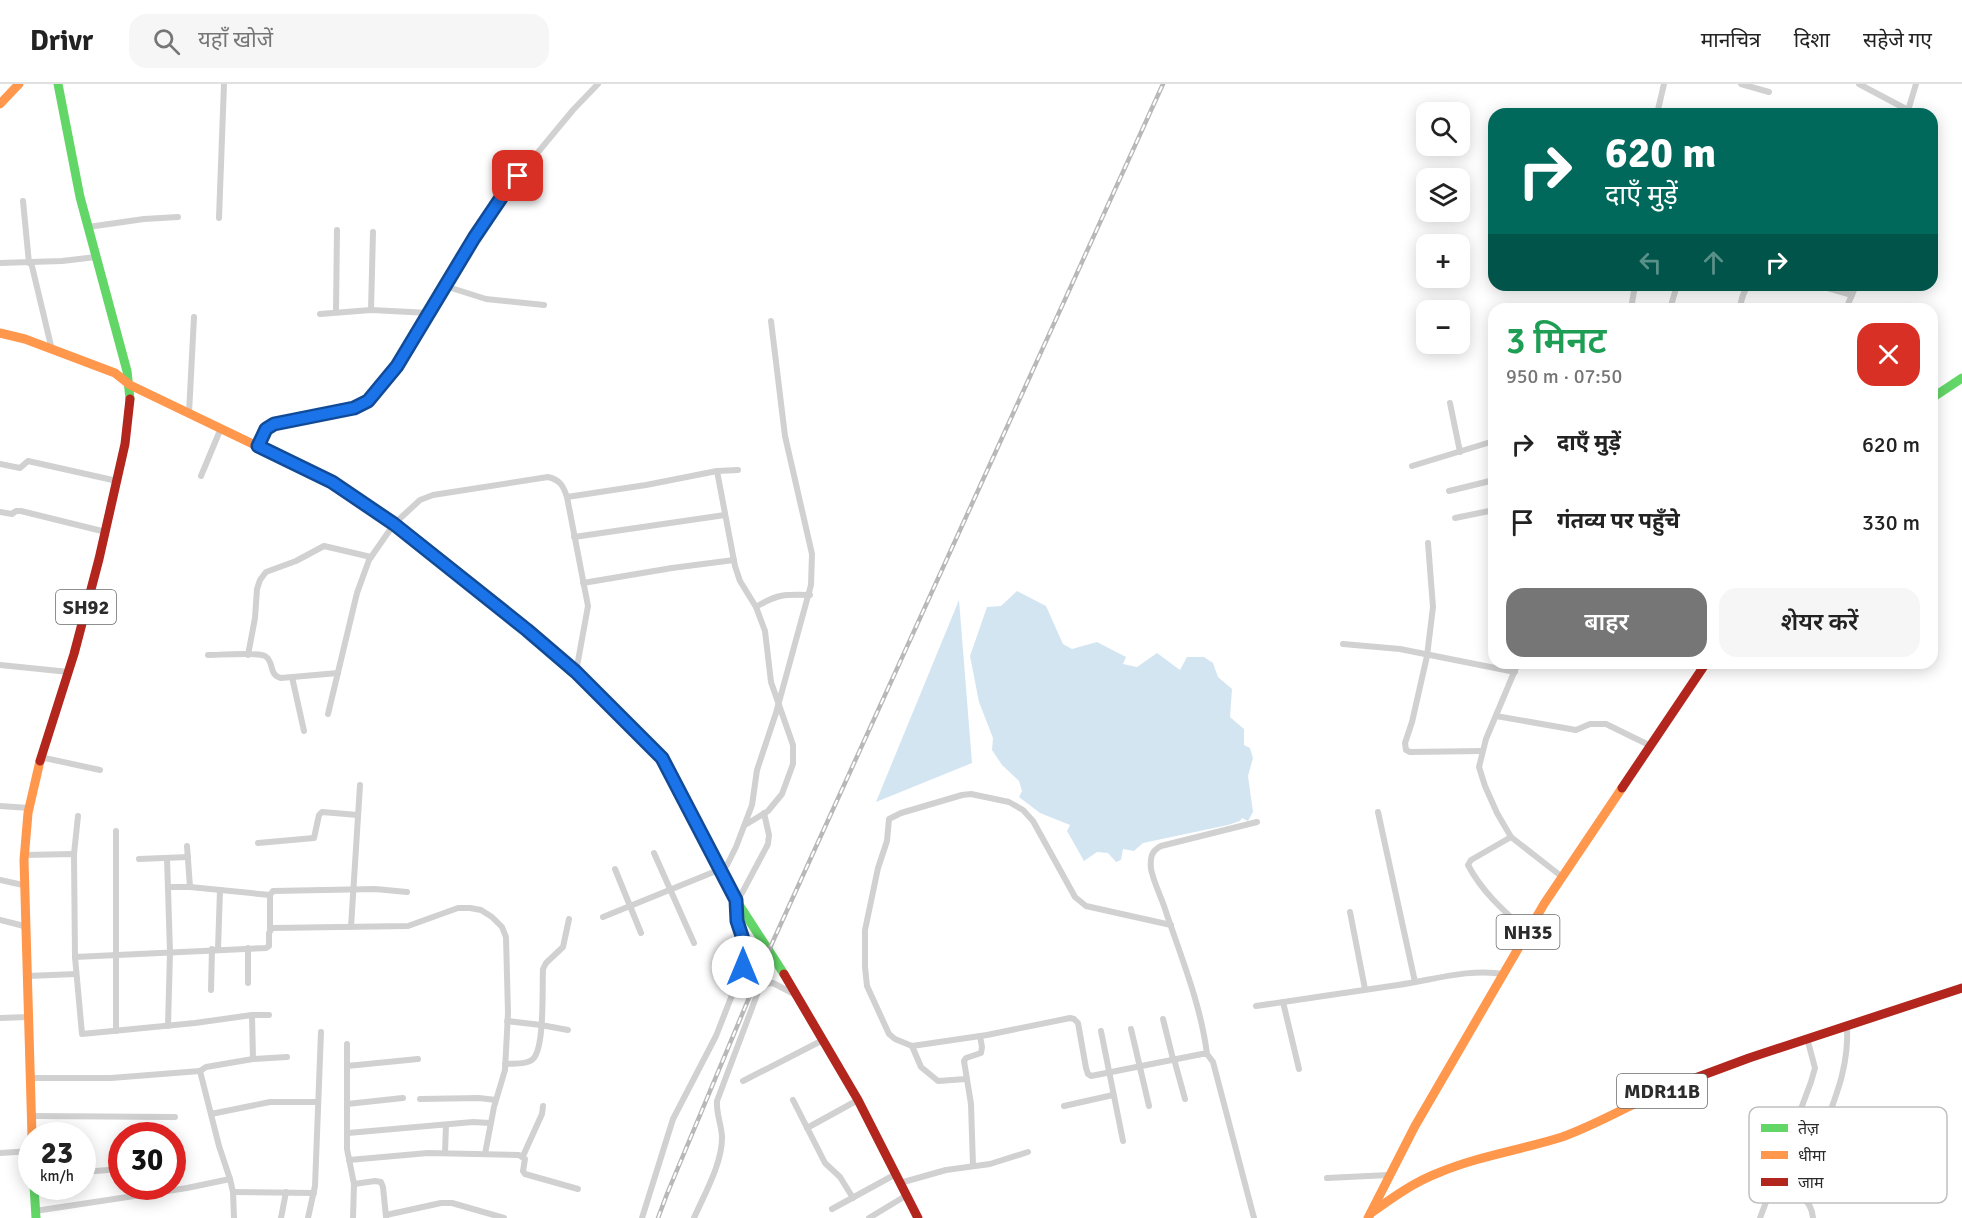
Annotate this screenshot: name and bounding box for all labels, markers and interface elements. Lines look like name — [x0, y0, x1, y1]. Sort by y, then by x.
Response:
search box — [129, 14, 549, 68]
text: Drivr — [30, 24, 93, 58]
icon: search — [150, 25, 183, 58]
text: यहाँ खोजें — [198, 26, 273, 53]
text: मानचित्र — [1701, 27, 1761, 53]
text: दिशा — [1794, 27, 1830, 53]
text: सहेजे गए — [1863, 27, 1932, 53]
map controls — [1416, 102, 1470, 354]
button: search — [1416, 102, 1470, 156]
text: 620 m — [1605, 128, 1716, 179]
icon: right — [1506, 132, 1584, 210]
pin — [492, 150, 543, 201]
icon: arrive — [501, 159, 534, 192]
button: layers — [1416, 168, 1470, 222]
text: दाएँ मुड़ें — [1605, 179, 1678, 212]
button: + — [1416, 234, 1470, 288]
icon: left — [1634, 246, 1667, 279]
icon: ahead — [1697, 246, 1730, 279]
icon: right — [1760, 246, 1793, 279]
button: − — [1416, 300, 1470, 354]
text: 3 मिनट — [1506, 319, 1606, 364]
button: close — [1857, 323, 1920, 386]
text: 950 m · 07:50 — [1506, 364, 1622, 389]
icon: right — [1506, 428, 1539, 461]
text: दाएँ मुड़ें — [1557, 429, 1621, 456]
text: 620 m — [1862, 431, 1920, 458]
icon: arrive — [1506, 506, 1539, 539]
text: गंतव्य पर पहुँचे — [1557, 507, 1680, 534]
text: 330 m — [1862, 509, 1920, 536]
button: बाहर — [1506, 588, 1707, 657]
button: शेयर करें — [1719, 588, 1920, 657]
road number: SH92 — [56, 590, 116, 624]
road number: NH35 — [1496, 915, 1559, 949]
position arrow — [711, 935, 775, 999]
road number: MDR11B — [1617, 1074, 1707, 1108]
legend — [1749, 1107, 1947, 1203]
text: तेज़ — [1798, 1119, 1820, 1139]
speed limit sign: 30 — [108, 1122, 186, 1200]
text: 23 — [41, 1135, 73, 1172]
text: धीमा — [1798, 1146, 1827, 1166]
text: km/h — [40, 1167, 74, 1185]
text: जाम — [1798, 1173, 1824, 1193]

